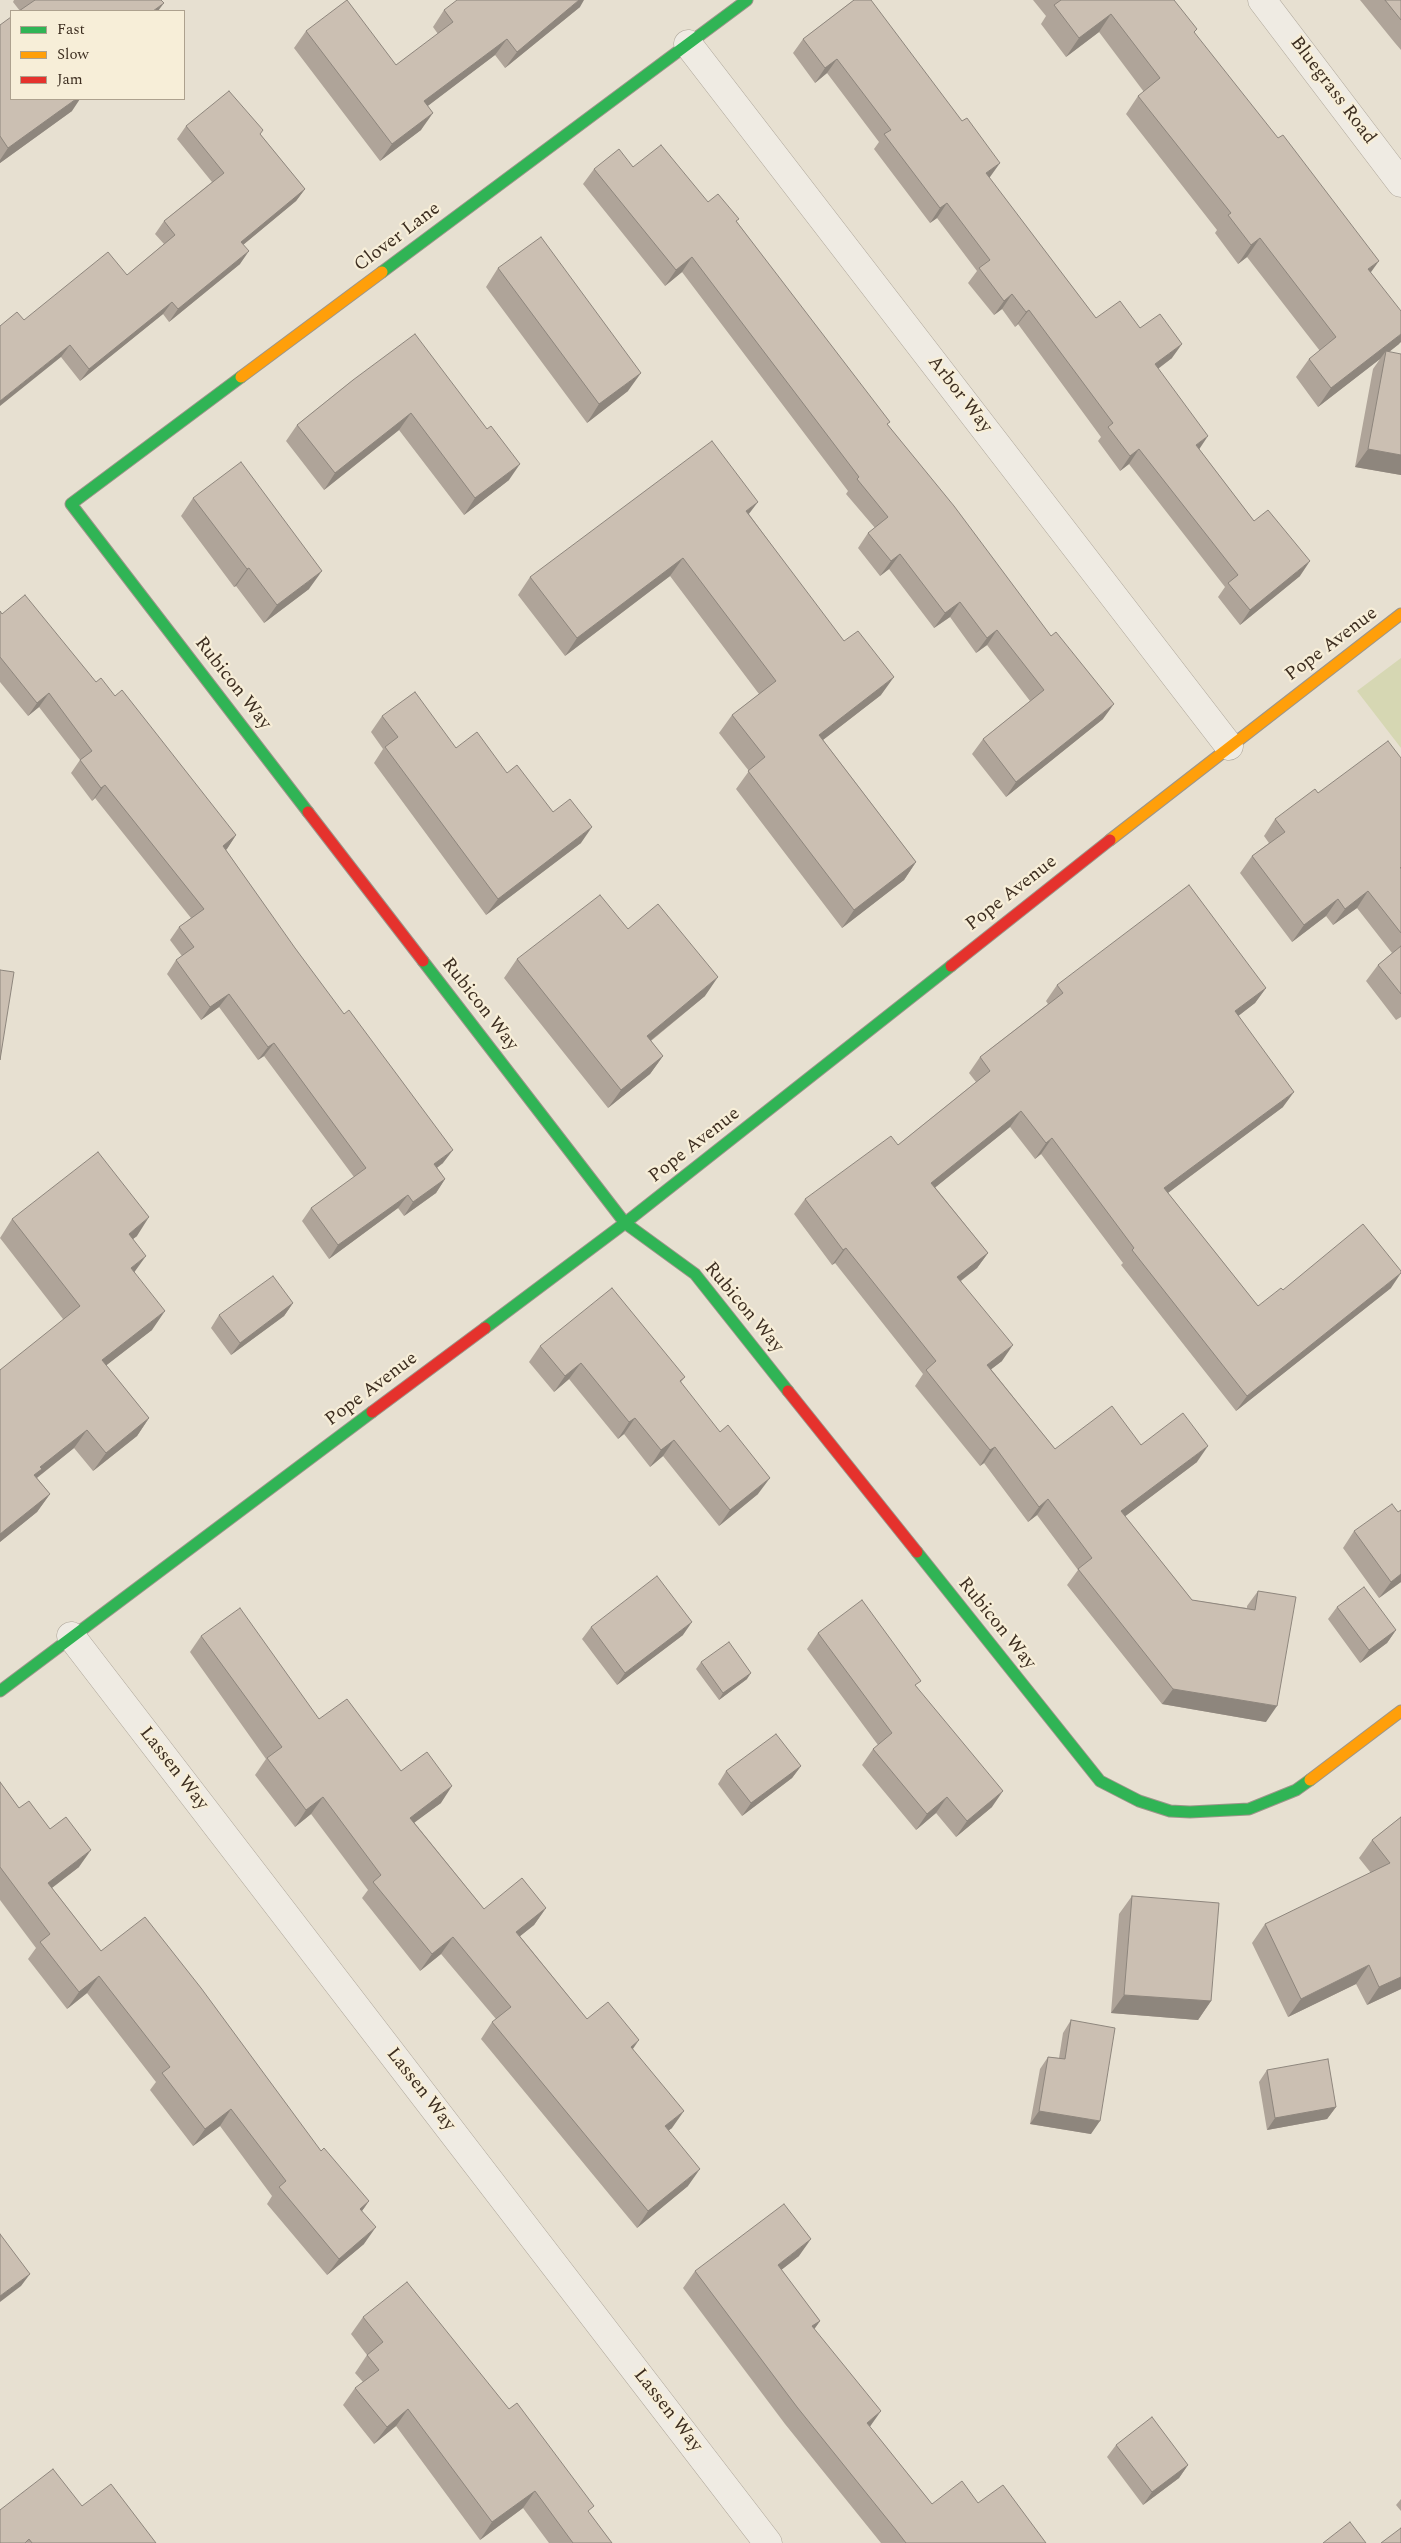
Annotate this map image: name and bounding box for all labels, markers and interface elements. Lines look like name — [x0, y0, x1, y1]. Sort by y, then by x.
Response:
legend — [10, 10, 185, 100]
text: Fast — [57, 18, 85, 41]
street label: Bluegrass Road — [1284, 33, 1380, 149]
text: Slow — [57, 43, 89, 66]
text: Jam — [57, 68, 83, 91]
street label: Clover Lane — [350, 198, 446, 278]
street label: Arbor Way — [922, 352, 996, 438]
street label: Pope Avenue — [1281, 603, 1383, 687]
street label: Rubicon Way — [189, 633, 275, 735]
street label: Pope Avenue — [962, 851, 1062, 937]
street label: Rubicon Way — [436, 954, 522, 1056]
street label: Pope Avenue — [645, 1103, 745, 1189]
street label: Rubicon Way — [698, 1258, 788, 1358]
street label: Pope Avenue — [321, 1348, 423, 1432]
street label: Rubicon Way — [952, 1573, 1040, 1675]
street label: Lassen Way — [134, 1723, 212, 1815]
street label: Lassen Way — [381, 2044, 459, 2136]
street label: Lassen Way — [628, 2365, 706, 2457]

